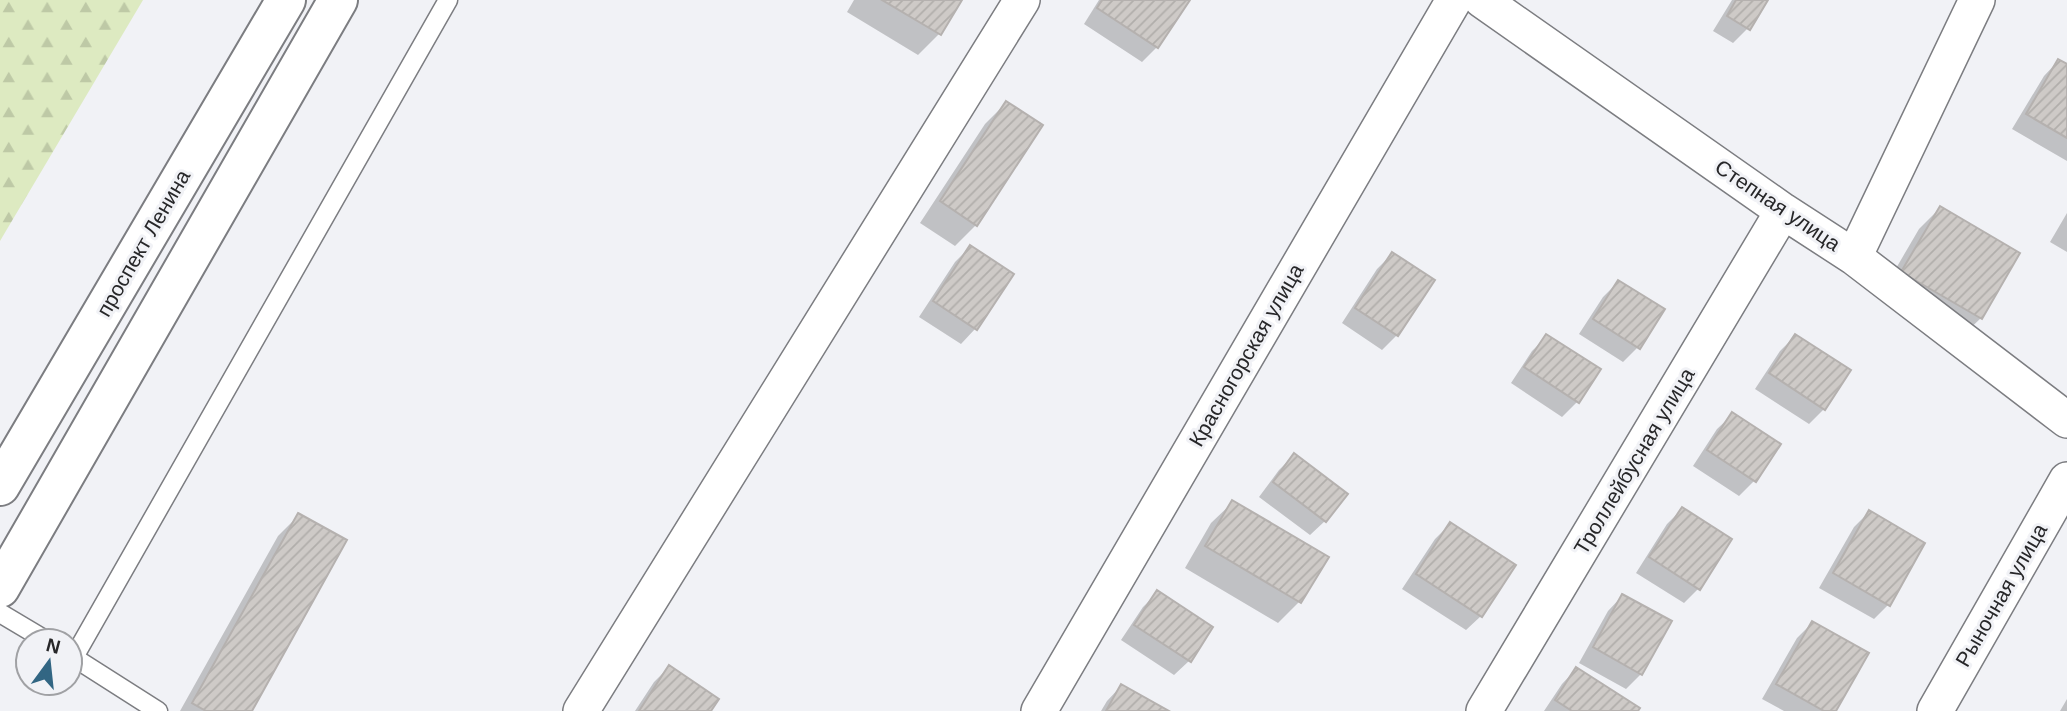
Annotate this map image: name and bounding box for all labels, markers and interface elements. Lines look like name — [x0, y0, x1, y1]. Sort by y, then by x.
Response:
street label: Степная улица — [1711, 155, 1845, 255]
street label: проспект Ленина — [92, 165, 194, 320]
street label: Красногорская улица — [1184, 259, 1308, 450]
street label: Троллейбусная улица — [1569, 364, 1699, 558]
street label: Рыночная улица — [1951, 519, 2051, 670]
north arrow — [14, 627, 84, 697]
text: N — [44, 634, 63, 658]

